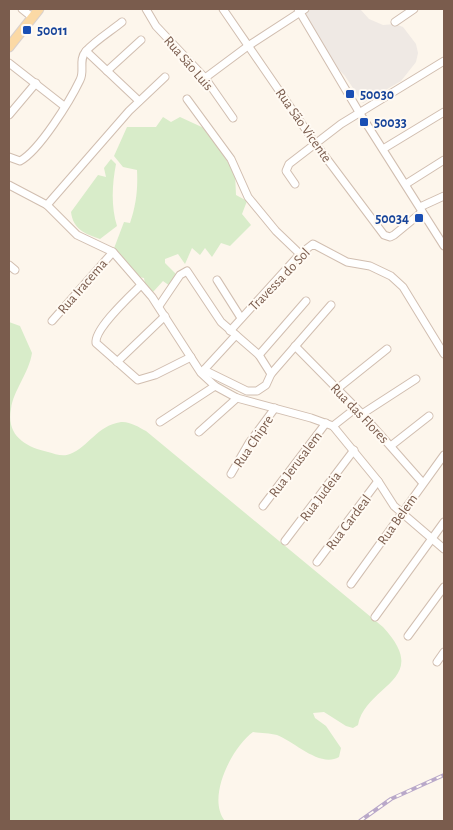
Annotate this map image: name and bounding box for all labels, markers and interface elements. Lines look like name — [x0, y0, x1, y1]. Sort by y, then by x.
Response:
marker: 50011 — [21, 24, 33, 36]
place label: 50011 — [37, 24, 68, 38]
street label: Rua São Luis — [161, 34, 215, 93]
street label: Rua São Vicente — [273, 86, 334, 165]
marker: 50030 — [344, 88, 356, 100]
place label: 50030 — [360, 88, 394, 102]
marker: 50033 — [358, 116, 370, 128]
place label: 50033 — [374, 116, 407, 130]
place label: 50034 — [375, 212, 409, 226]
marker: 50034 — [413, 212, 425, 224]
street label: Travessa do Sol — [247, 246, 313, 314]
street label: Rua Iracema — [55, 256, 110, 317]
street label: Rua das Flores — [327, 381, 391, 446]
street label: Rua Chipre — [231, 413, 276, 470]
street label: Rua Jerusalem — [267, 429, 325, 500]
street label: Rua Judeia — [298, 469, 344, 524]
street label: Rua Cardeal — [324, 492, 374, 553]
street label: Rua Belem — [375, 492, 420, 547]

